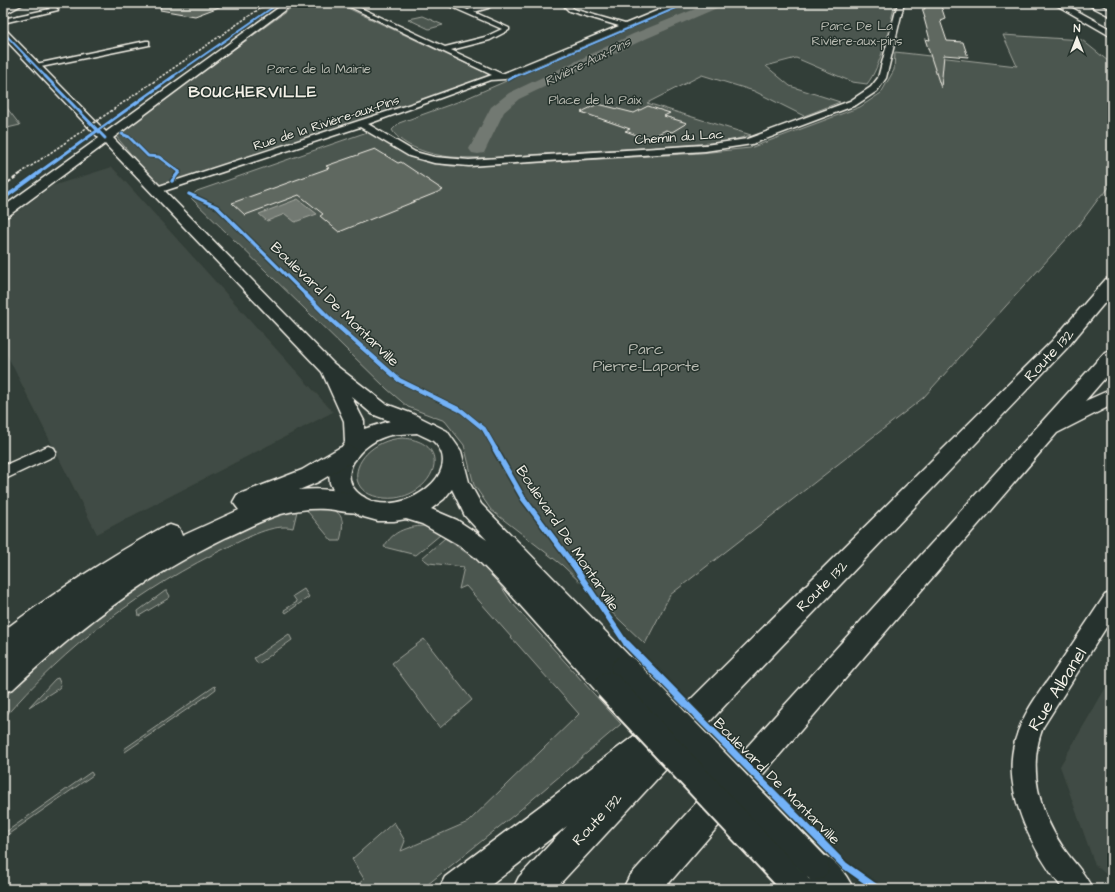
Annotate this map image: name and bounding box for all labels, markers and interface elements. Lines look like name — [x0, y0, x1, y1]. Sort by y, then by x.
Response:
park label: Parc De La Rivière-aux-pins — [812, 17, 903, 50]
north arrow — [1057, 18, 1097, 58]
text: N — [1074, 21, 1081, 36]
water label: Rivière-Aux-Pins — [541, 33, 635, 91]
park label: Parc de la Mairie — [267, 60, 371, 78]
district label: BOUCHERVILLE — [188, 81, 318, 103]
street label: Rue de la Rivière-aux-Pins — [251, 91, 402, 155]
park label: Place de la Paix — [548, 91, 642, 109]
street label: Chemin du Lac — [634, 125, 724, 149]
street label: Boulevard De Montarville — [266, 237, 404, 372]
street label: Route 132 — [1019, 324, 1080, 386]
park label: Parc Pierre-Laporte — [593, 339, 699, 377]
street label: Boulevard De Montarville — [511, 461, 624, 615]
street label: Route 132 — [792, 556, 853, 617]
street label: Rue Albanel — [1022, 643, 1093, 736]
street label: Boulevard De Montarville — [709, 713, 845, 849]
street label: Route 132 — [567, 788, 628, 850]

